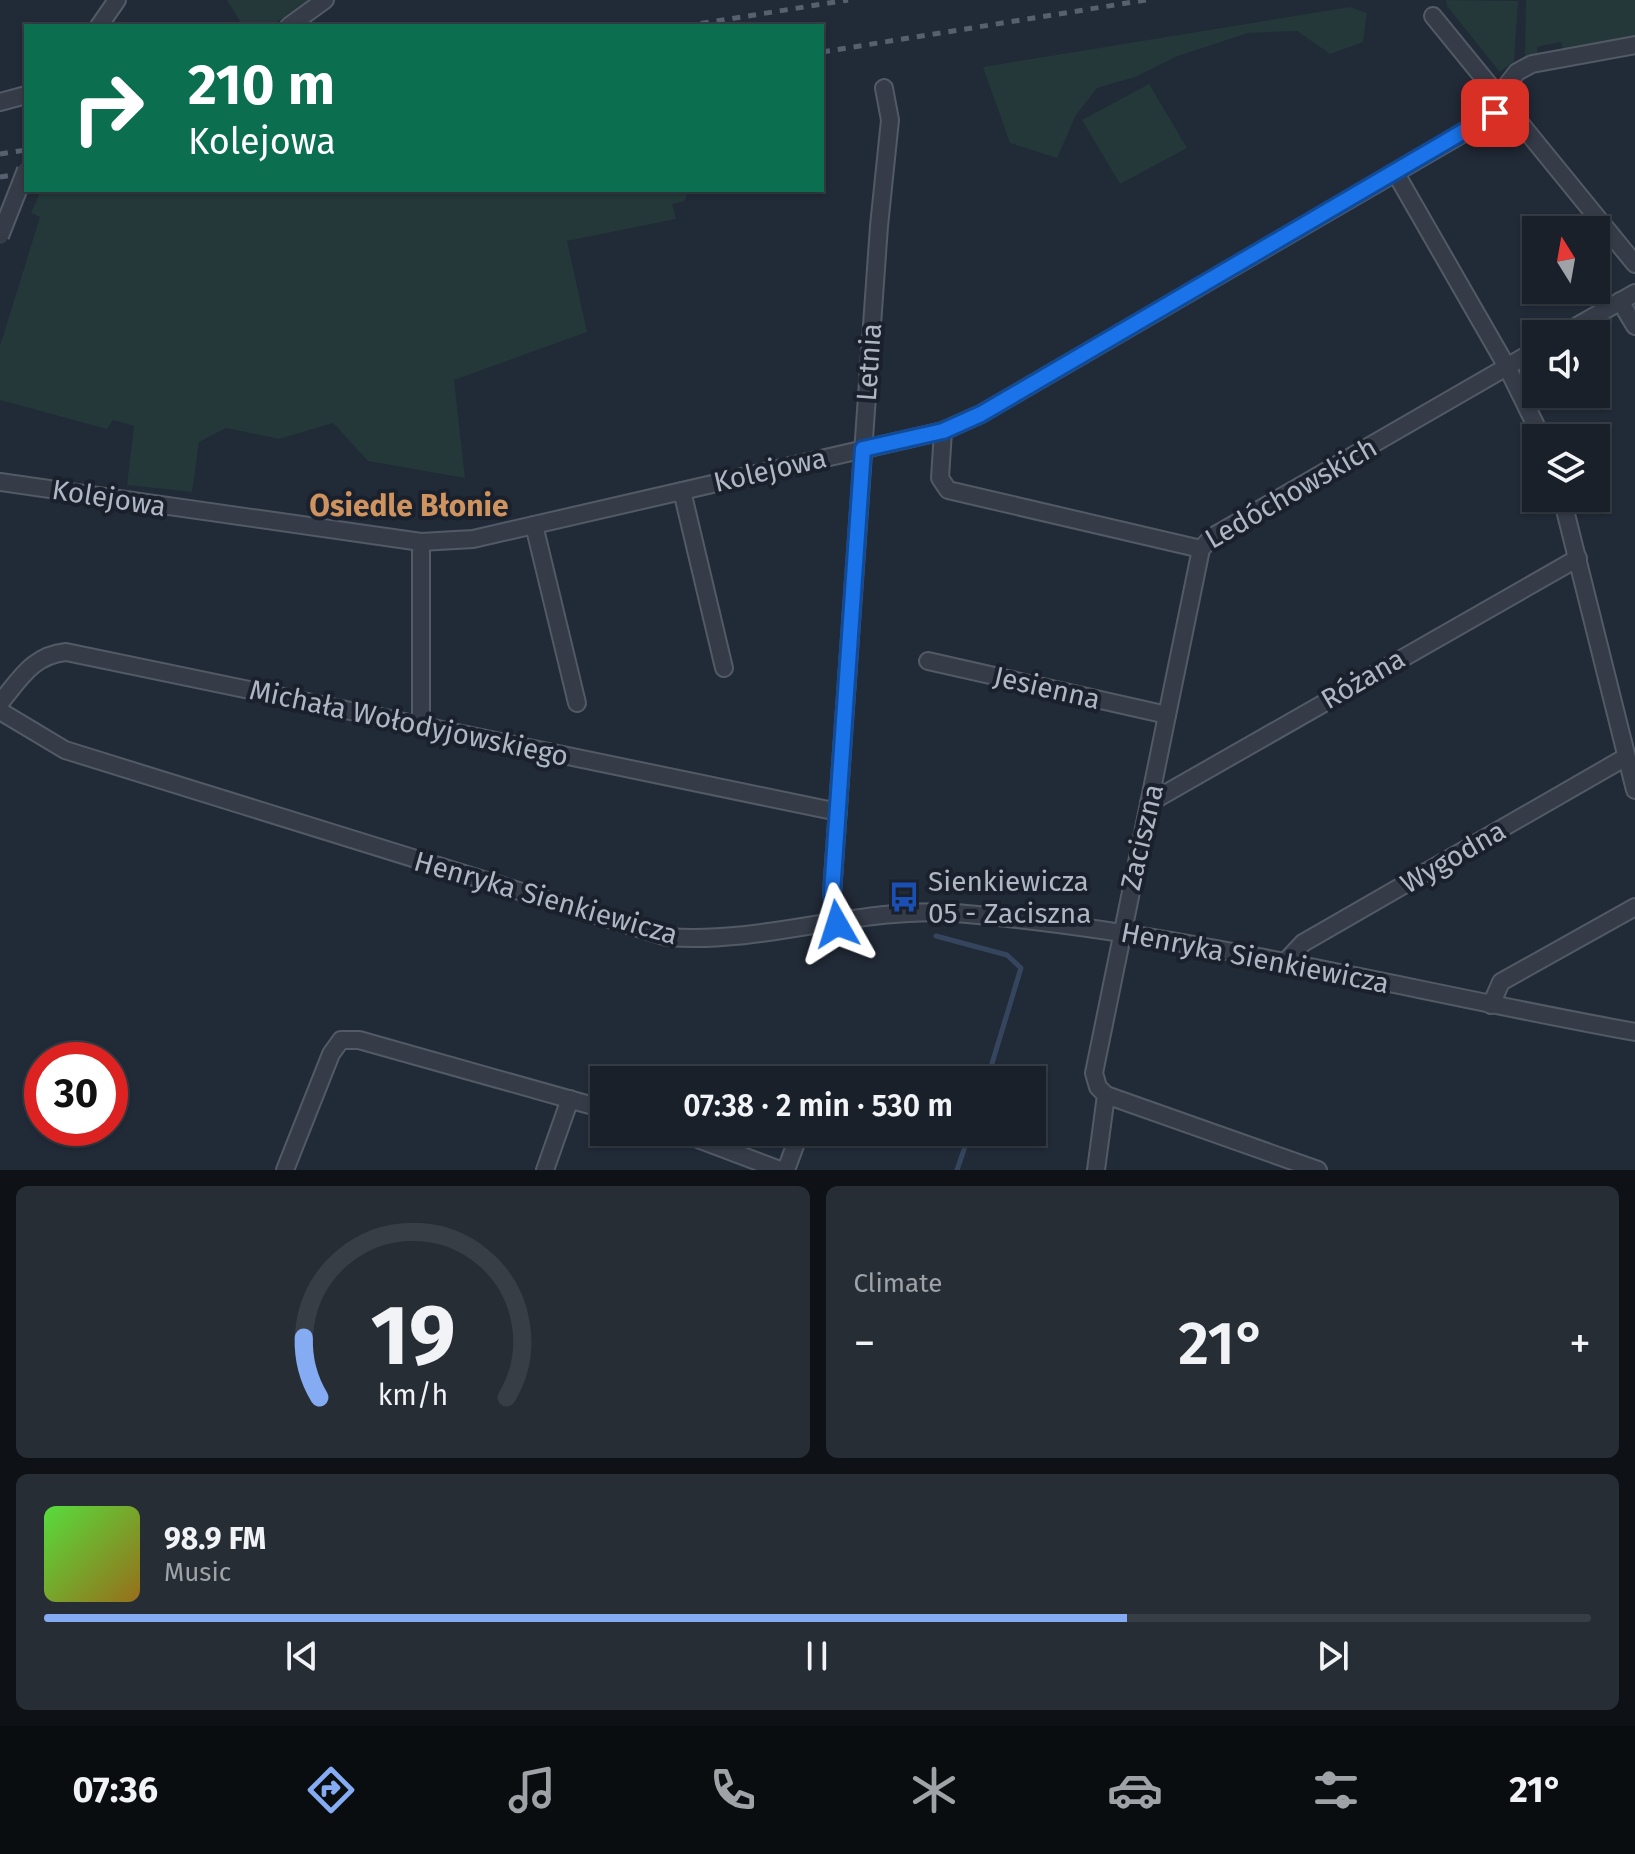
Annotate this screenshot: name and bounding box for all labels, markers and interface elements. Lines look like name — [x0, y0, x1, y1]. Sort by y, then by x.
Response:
text: 210 m — [188, 52, 335, 119]
icon: right — [56, 56, 160, 160]
pin — [1461, 79, 1529, 147]
icon: arrive — [1473, 91, 1517, 135]
text: Kolejowa — [188, 120, 336, 164]
north arrow — [1522, 216, 1610, 304]
map controls — [1522, 216, 1610, 512]
button: sound — [1522, 320, 1610, 408]
street label: Letnia — [850, 322, 888, 402]
button: layers — [1522, 424, 1610, 512]
street label: Ledóchowskich — [1199, 430, 1383, 556]
street label: Kolejowa — [710, 441, 830, 499]
street label: Kolejowa — [50, 473, 168, 523]
district label: Osiedle Błonie — [309, 488, 509, 524]
street label: Różana — [1315, 642, 1411, 716]
street label: Jesienna — [991, 660, 1103, 716]
street label: Michała Wołodyjowskiego — [246, 673, 572, 773]
street label: Zaciszna — [1114, 781, 1170, 893]
street label: Wygodna — [1395, 814, 1511, 900]
street label: Henryka Sienkiewicza — [410, 845, 682, 951]
place label: Sienkiewicza 05 - Zaciszna — [928, 865, 1091, 930]
bus stop icon: Sienkiewicza 05 - Zaciszna — [887, 880, 921, 914]
position arrow — [795, 882, 879, 966]
street label: Henryka Sienkiewicza — [1118, 916, 1392, 1000]
speed limit sign: 30 — [24, 1042, 128, 1146]
text: 07:38 · 2 min · 530 m — [683, 1088, 953, 1124]
text: Climate — [854, 1268, 942, 1299]
text: 19 — [370, 1286, 455, 1386]
text: 21° — [1178, 1308, 1266, 1380]
text: − — [854, 1317, 876, 1370]
text: + — [1569, 1317, 1591, 1370]
text: km/h — [377, 1378, 448, 1413]
text: 98.9 FM — [164, 1521, 266, 1557]
text: Music — [164, 1557, 231, 1588]
icon: previous — [280, 1634, 324, 1678]
icon: pause — [795, 1634, 839, 1678]
icon: next — [1311, 1634, 1355, 1678]
icon: directions — [303, 1762, 359, 1818]
icon: music — [504, 1762, 560, 1818]
icon: phone — [705, 1762, 761, 1818]
icon: climate — [906, 1762, 962, 1818]
icon: car — [1107, 1762, 1163, 1818]
icon: filters — [1308, 1762, 1364, 1818]
text: 07:36 — [73, 1768, 158, 1812]
text: 21° — [1509, 1768, 1562, 1812]

